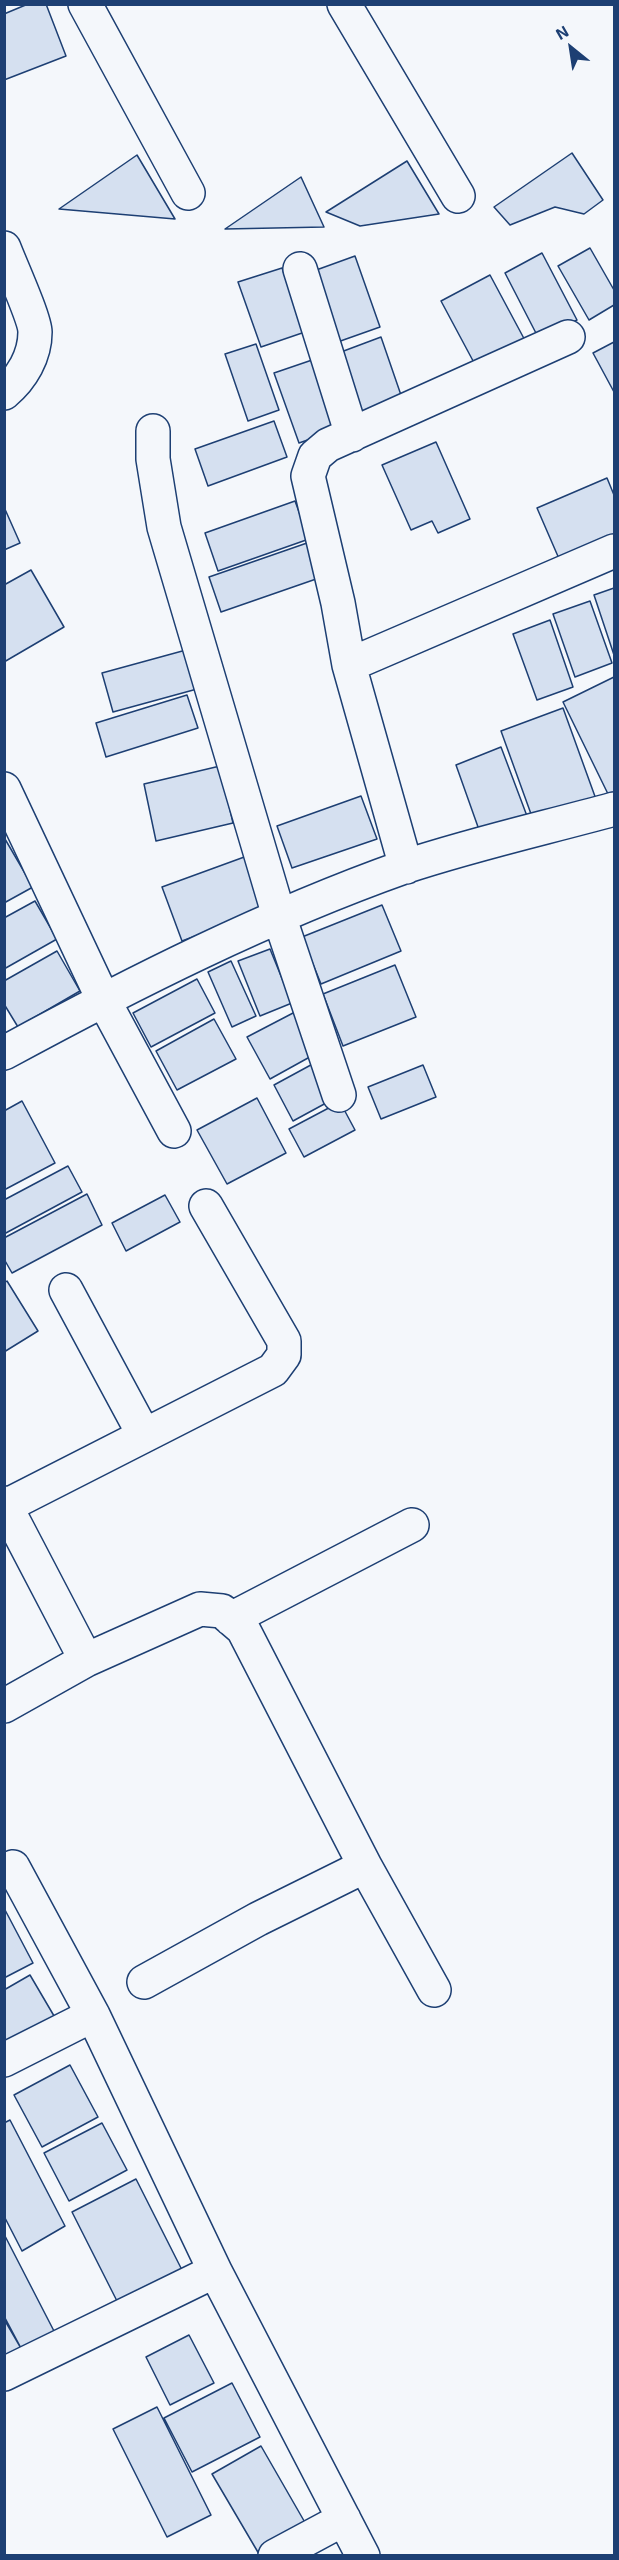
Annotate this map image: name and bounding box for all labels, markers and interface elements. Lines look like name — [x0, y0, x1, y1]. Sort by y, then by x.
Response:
north arrow — [541, 18, 601, 78]
text: N — [552, 21, 572, 43]

